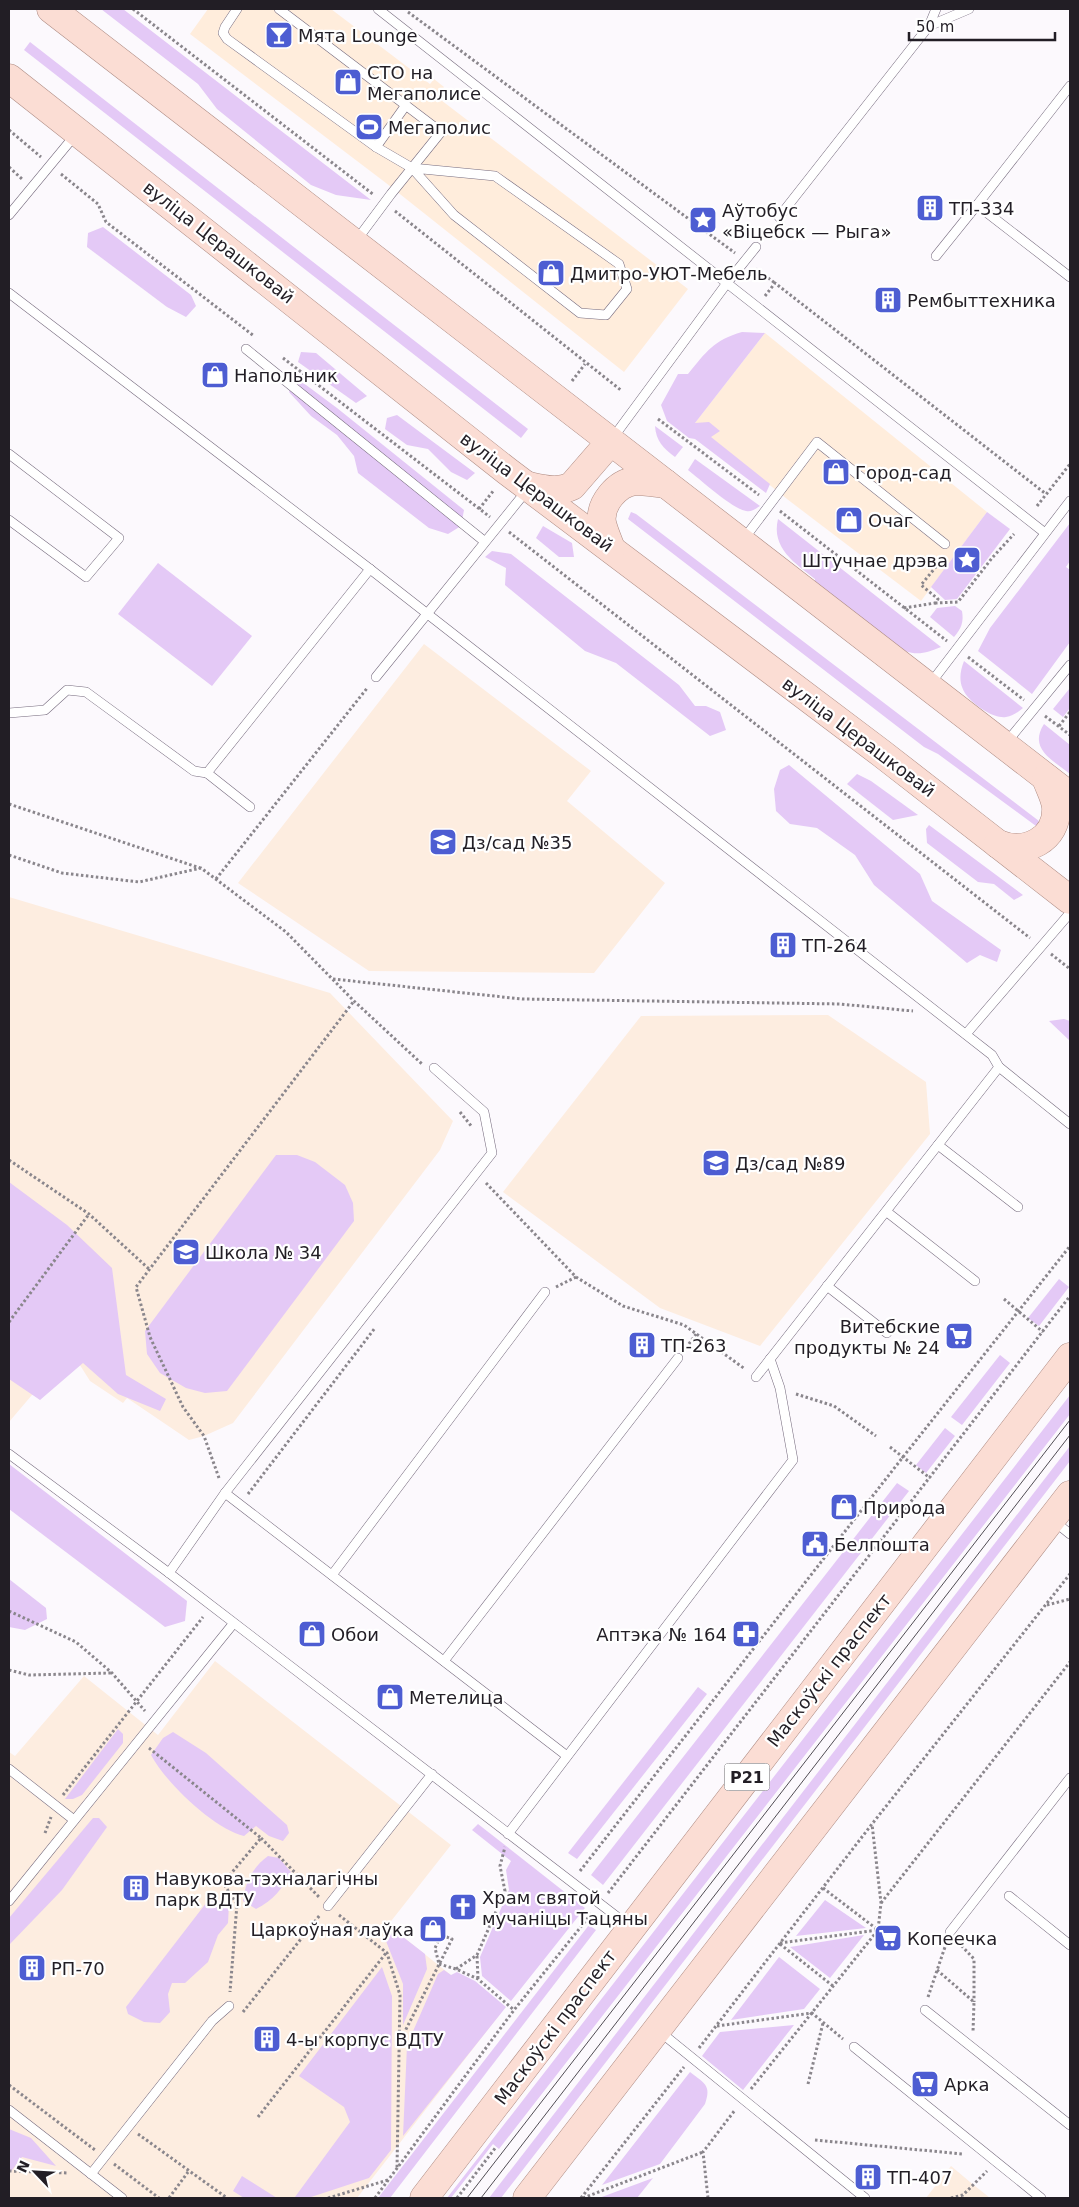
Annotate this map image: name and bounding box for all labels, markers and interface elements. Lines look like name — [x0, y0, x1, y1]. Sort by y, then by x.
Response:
scale bar — [909, 10, 1055, 42]
text: 50 m — [916, 18, 954, 36]
bar icon: Мята Lounge — [264, 20, 294, 50]
place label: Мята Lounge — [298, 25, 418, 46]
place label: СТО на Мегаполисе — [367, 62, 481, 104]
shop icon: СТО на Мегаполисе — [333, 67, 363, 97]
sports icon: Мегаполис — [354, 112, 384, 142]
place label: Мегаполис — [388, 117, 491, 138]
street label: вуліца Церашковай — [139, 176, 299, 308]
building icon: ТП-334 — [915, 193, 945, 223]
place label: ТП-334 — [948, 198, 1014, 219]
place label: Аўтобус «Віцебск — Рыга» — [722, 200, 892, 242]
place icon: Аўтобус «Віцебск — Рыга» — [688, 205, 718, 235]
shop icon: Дмитро-УЮТ-Мебель — [536, 258, 566, 288]
place label: Дмитро-УЮТ-Мебель — [570, 263, 768, 284]
building icon: Рембыттехника — [873, 285, 903, 315]
place label: Рембыттехника — [907, 290, 1056, 311]
shop icon: Напольник — [200, 360, 230, 390]
place label: Напольник — [234, 365, 338, 386]
street label: вуліца Церашковай — [456, 428, 618, 556]
shop icon: Город-сад — [821, 457, 851, 487]
place label: Город-сад — [855, 462, 952, 483]
shop icon: Очаг — [834, 505, 864, 535]
place label: Очаг — [868, 510, 913, 531]
place icon: Штучнае дрэва — [952, 545, 982, 575]
place label: Штучнае дрэва — [802, 550, 948, 571]
street label: вуліца Церашковай — [778, 673, 940, 801]
school or university icon: Дз/сад №35 — [428, 827, 458, 857]
place label: Дз/сад №35 — [462, 832, 572, 853]
building icon: ТП-264 — [768, 930, 798, 960]
place label: ТП-264 — [801, 935, 867, 956]
school or university icon: Дз/сад №89 — [701, 1148, 731, 1178]
place label: Дз/сад №89 — [735, 1153, 845, 1174]
school or university icon: Школа № 34 — [171, 1237, 201, 1267]
place label: Школа № 34 — [205, 1242, 322, 1263]
place label: Витебские продукты № 24 — [794, 1316, 940, 1358]
supermarket icon: Витебские продукты № 24 — [944, 1321, 974, 1351]
building icon: ТП-263 — [627, 1330, 657, 1360]
place label: ТП-263 — [660, 1335, 726, 1356]
shop icon: Природа — [829, 1492, 859, 1522]
place label: Природа — [863, 1497, 946, 1518]
public building icon: Белпошта — [800, 1529, 830, 1559]
place label: Белпошта — [834, 1534, 930, 1555]
street label: Маскоўскі праспект — [763, 1589, 895, 1751]
shop icon: Обои — [297, 1619, 327, 1649]
pharmacy icon: Аптэка № 164 — [731, 1619, 761, 1649]
place label: Обои — [331, 1624, 379, 1645]
place label: Аптэка № 164 — [596, 1624, 727, 1645]
shop icon: Метелица — [375, 1682, 405, 1712]
place label: Метелица — [409, 1687, 504, 1708]
road number: Р21 — [724, 1764, 770, 1790]
place label: Навукова-тэхналагічны парк ВДТУ — [155, 1868, 378, 1910]
building icon: Навукова-тэхналагічны парк ВДТУ — [121, 1873, 151, 1903]
place label: Храм святой мучаніцы Тацяны — [482, 1887, 648, 1929]
church icon: Храм святой мучаніцы Тацяны — [448, 1892, 478, 1922]
shop icon: Царкоўная лаўка — [418, 1914, 448, 1944]
place label: Царкоўная лаўка — [251, 1919, 414, 1940]
supermarket icon: Копеечка — [873, 1923, 903, 1953]
place label: Копеечка — [907, 1928, 997, 1949]
street label: Маскоўскі праспект — [490, 1945, 620, 2109]
building icon: РП-70 — [17, 1953, 47, 1983]
place label: РП-70 — [51, 1958, 105, 1979]
building icon: 4-ы корпус ВДТУ — [252, 2024, 282, 2054]
place label: 4-ы корпус ВДТУ — [286, 2029, 444, 2050]
supermarket icon: Арка — [910, 2069, 940, 2099]
place label: Арка — [944, 2074, 990, 2095]
north arrow — [10, 2147, 60, 2197]
text: N — [13, 2158, 33, 2175]
building icon: ТП-407 — [853, 2162, 883, 2192]
place label: ТП-407 — [886, 2167, 952, 2188]

